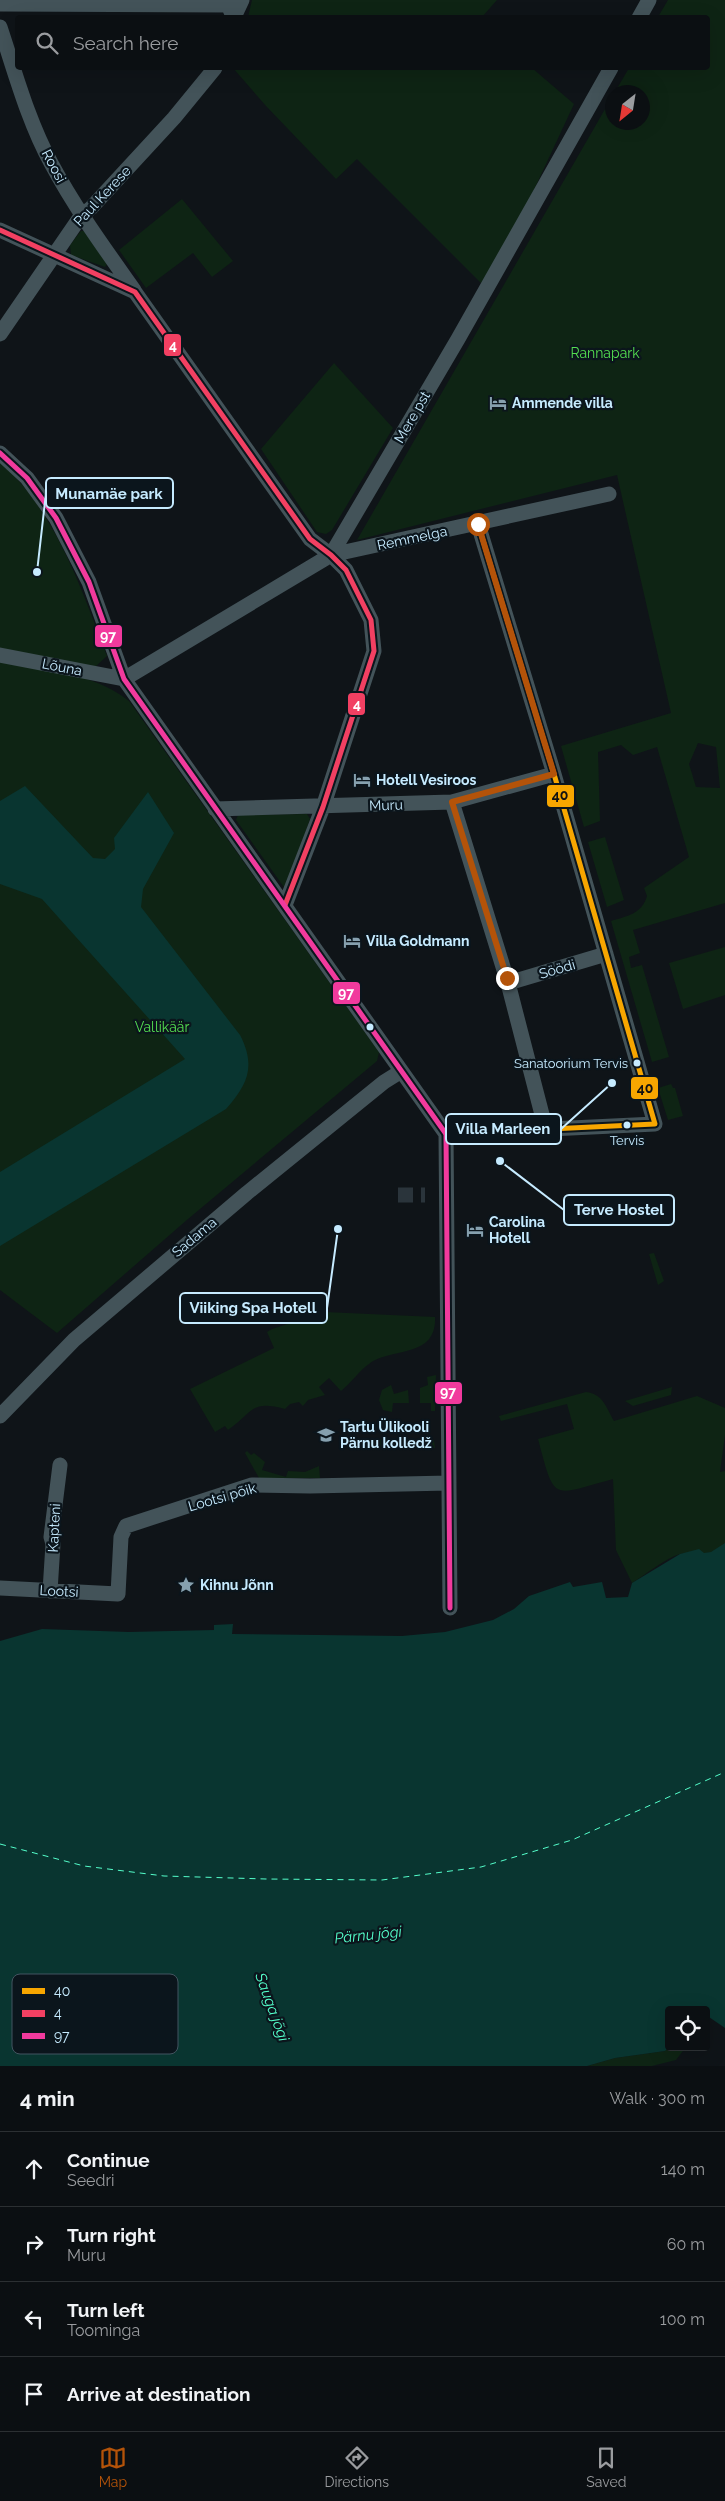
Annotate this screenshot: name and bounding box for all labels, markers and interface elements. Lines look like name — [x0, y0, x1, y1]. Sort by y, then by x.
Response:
search box — [15, 15, 710, 70]
icon: search — [33, 29, 61, 57]
text: Search here — [73, 32, 179, 54]
north arrow — [605, 85, 650, 130]
street label: Roosi — [39, 147, 69, 185]
street label: Paul Kerese — [70, 163, 134, 229]
line badge: 4 — [163, 333, 182, 357]
text: 4 — [169, 337, 177, 353]
park label: Rannapark — [570, 345, 640, 361]
street label: Mere pst — [391, 388, 433, 446]
hotel icon: Ammende villa — [488, 393, 508, 413]
place label: Ammende villa — [512, 395, 613, 411]
callout: Munamäe park — [46, 478, 173, 508]
text: Munamäe park — [55, 485, 163, 503]
route start — [467, 513, 490, 536]
street label: Remmelga — [376, 523, 448, 553]
line badge: 97 — [94, 624, 123, 648]
text: 97 — [100, 628, 116, 644]
street label: Lõuna — [41, 655, 83, 679]
line badge: 4 — [347, 692, 366, 716]
text: 4 — [353, 696, 361, 712]
hotel icon: Hotell Vesiroos — [352, 770, 372, 790]
place label: Hotell Vesiroos — [376, 772, 476, 788]
line badge: 40 — [546, 784, 575, 808]
text: 40 — [552, 787, 568, 803]
street label: Muru — [369, 796, 403, 814]
hotel icon: Villa Goldmann — [342, 931, 362, 951]
place label: Villa Goldmann — [366, 933, 469, 949]
street label: Söödi — [537, 956, 577, 982]
route end — [496, 967, 519, 990]
line badge: 97 — [332, 981, 361, 1005]
text: 97 — [338, 985, 354, 1001]
park label: Vallikäär — [135, 1019, 189, 1035]
unlabelled marker — [365, 1022, 375, 1032]
place label: Sanatoorium Tervis — [514, 1056, 628, 1071]
marker: Sanatoorium Tervis — [632, 1058, 642, 1068]
line badge: 40 — [630, 1076, 659, 1100]
text: 40 — [637, 1080, 653, 1096]
callout: Villa Marleen — [446, 1114, 561, 1144]
text: Villa Marleen — [456, 1120, 550, 1138]
marker: Tervis — [622, 1120, 632, 1130]
place label: Tervis — [610, 1133, 644, 1148]
callout: Terve Hostel — [564, 1195, 674, 1225]
text: Terve Hostel — [574, 1201, 664, 1219]
street label: Sadama — [169, 1214, 219, 1260]
place label: Carolina Hotell — [489, 1214, 545, 1246]
hotel icon: Carolina Hotell — [465, 1220, 485, 1240]
callout: Viiking Spa Hotell — [180, 1293, 327, 1323]
text: Viiking Spa Hotell — [189, 1299, 317, 1317]
line badge: 97 — [434, 1381, 463, 1405]
text: 97 — [440, 1384, 456, 1400]
place label: Tartu Ülikooli Pärnu kolledž — [340, 1418, 432, 1451]
school or university icon: Tartu Ülikooli Pärnu kolledž — [316, 1425, 336, 1445]
street label: Lootsi põik — [186, 1479, 258, 1514]
street label: Kapteni — [45, 1503, 63, 1553]
place icon: Kihnu Jõnn — [176, 1575, 196, 1595]
place label: Kihnu Jõnn — [200, 1577, 274, 1593]
street label: Lootsi — [39, 1582, 79, 1600]
water label: Pärnu jõgi — [333, 1922, 403, 1947]
water label: Sauga jõgi — [251, 1969, 293, 2045]
legend — [12, 1974, 178, 2054]
text: 40 — [54, 1983, 70, 1999]
text: 4 — [54, 2005, 62, 2021]
map controls — [665, 2006, 710, 2051]
button: locate — [665, 2006, 710, 2051]
text: 97 — [54, 2028, 70, 2044]
text: 4 min — [20, 2086, 75, 2111]
text: Walk · 300 m — [609, 2089, 705, 2108]
text: Continue — [67, 2149, 150, 2171]
icon: ahead — [20, 2155, 48, 2183]
text: 140 m — [661, 2160, 705, 2179]
text: Seedri — [67, 2171, 115, 2190]
text: Turn right — [67, 2224, 156, 2246]
icon: right — [20, 2230, 48, 2258]
text: 60 m — [667, 2235, 705, 2254]
text: Muru — [67, 2246, 106, 2265]
text: Turn left — [67, 2299, 144, 2321]
icon: left — [20, 2305, 48, 2333]
text: 100 m — [660, 2310, 705, 2329]
text: Toominga — [67, 2321, 140, 2340]
icon: arrive — [20, 2380, 48, 2408]
text: Arrive at destination — [67, 2383, 251, 2405]
tab: Map — [99, 2444, 127, 2490]
tab: Directions — [324, 2444, 389, 2490]
tab: Saved — [586, 2444, 626, 2490]

